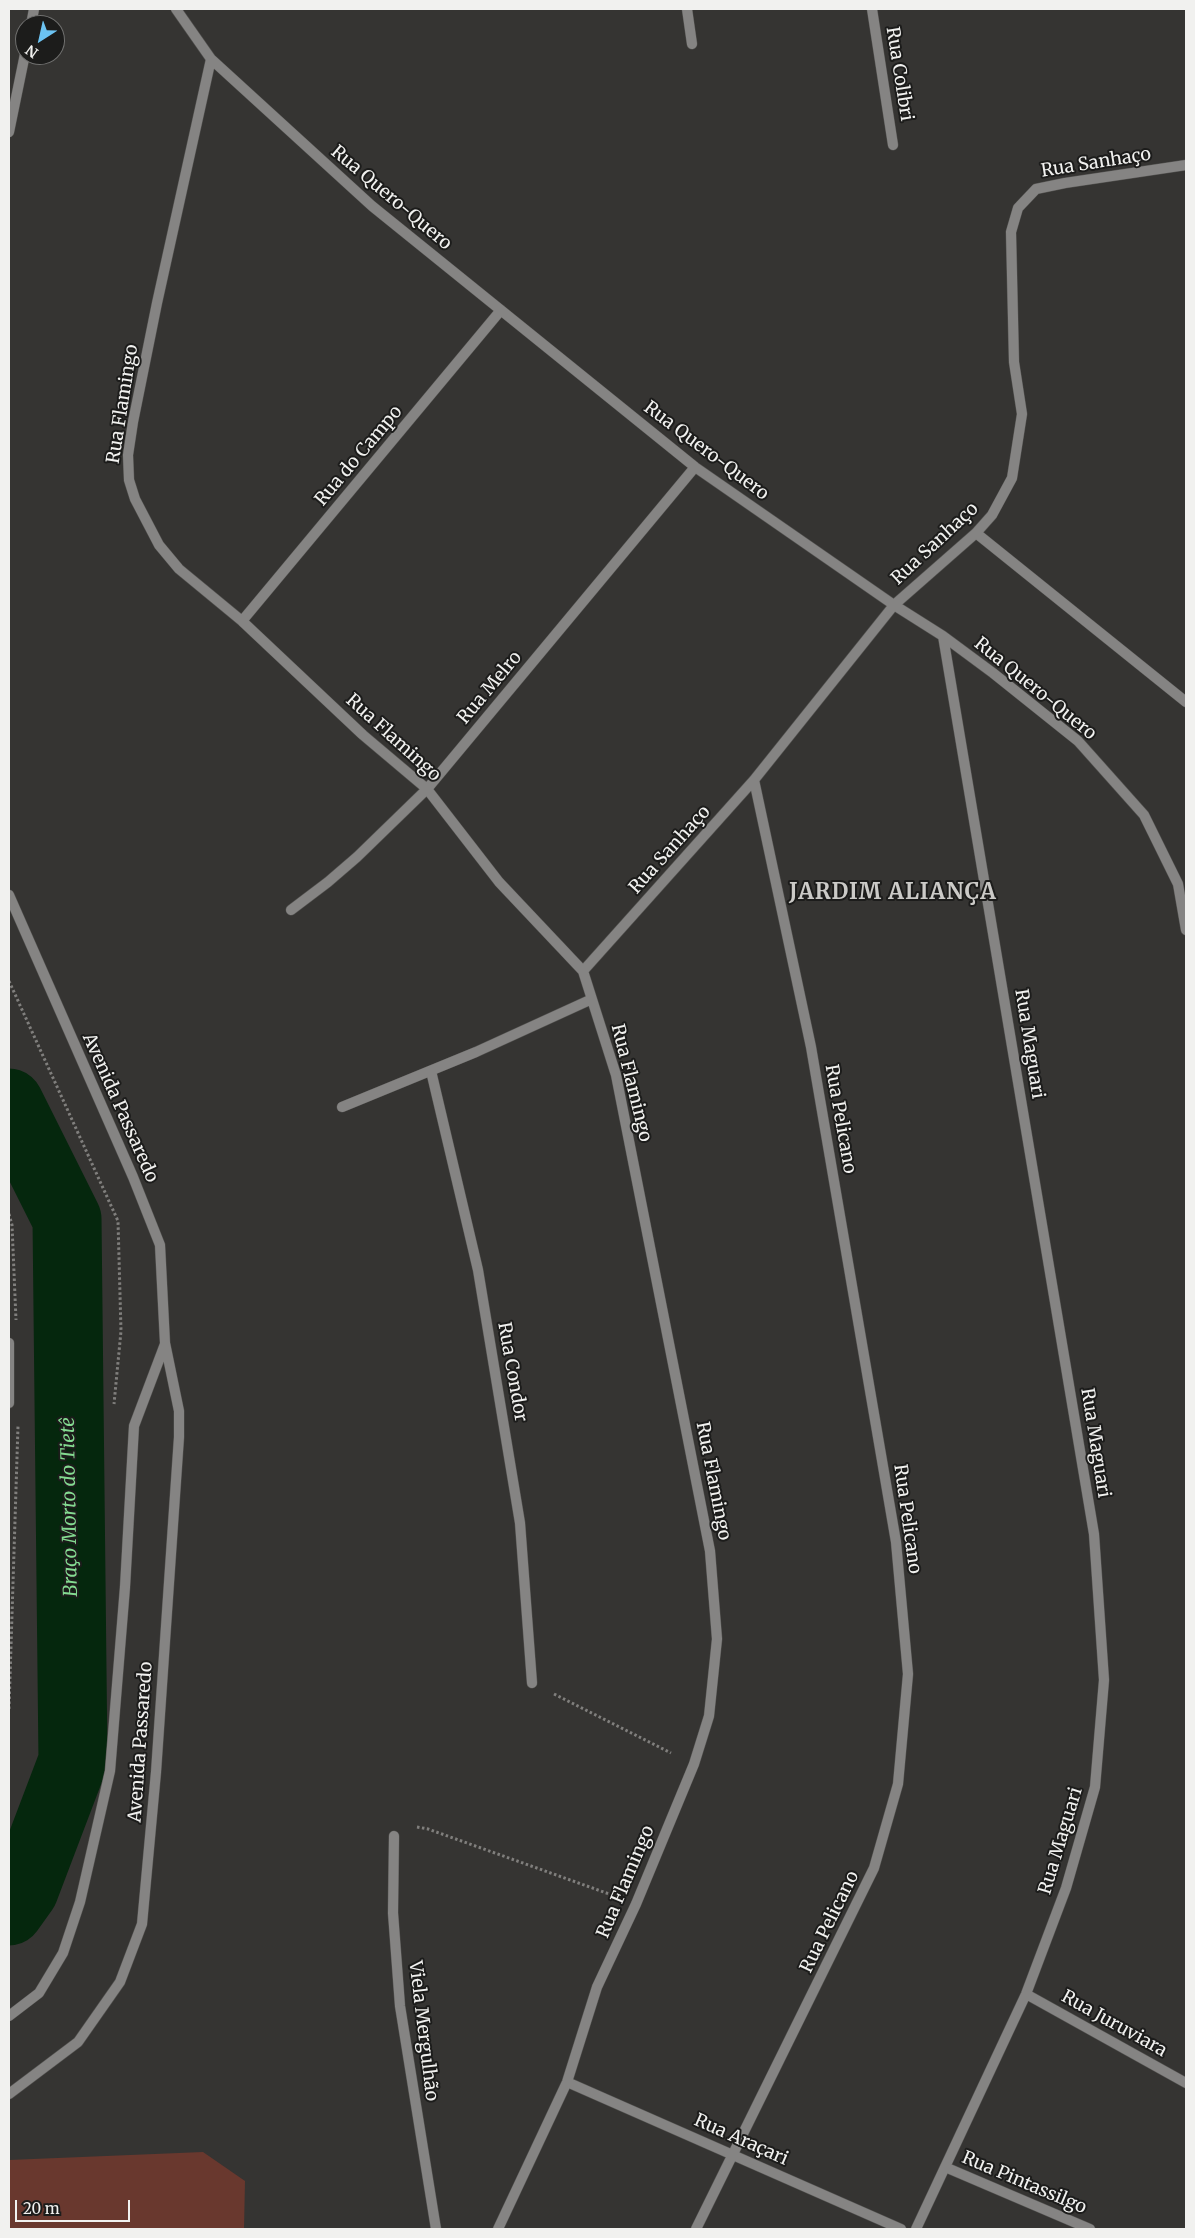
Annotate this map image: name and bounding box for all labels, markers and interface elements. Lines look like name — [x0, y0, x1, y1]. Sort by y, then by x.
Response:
north arrow — [15, 15, 65, 65]
street label: Rua Colibri — [881, 25, 917, 123]
text: N — [22, 41, 42, 62]
street label: Rua Quero-Quero — [326, 141, 456, 255]
street label: Rua Sanhaço — [1039, 144, 1153, 182]
street label: Rua Flamingo — [103, 343, 143, 465]
street label: Rua Quero-Quero — [639, 397, 773, 505]
street label: Rua do Campo — [311, 401, 407, 511]
street label: Rua Sanhaço — [887, 498, 983, 590]
street label: Rua Quero-Quero — [970, 633, 1100, 745]
street label: Rua Melro — [453, 647, 527, 729]
street label: Rua Flamingo — [341, 690, 445, 786]
street label: Rua Sanhaço — [625, 802, 715, 898]
district label: JARDIM ALIANÇA — [787, 880, 999, 906]
street label: Rua Maguari — [1010, 988, 1048, 1100]
street label: Rua Flamingo — [606, 1022, 656, 1144]
street label: Avenida Passaredo — [77, 1030, 163, 1186]
street label: Rua Pelicano — [820, 1063, 860, 1175]
street label: Rua Condor — [493, 1320, 531, 1424]
street label: Rua Maguari — [1076, 1387, 1114, 1499]
water label: Braço Morto do Tietê — [57, 1417, 83, 1597]
street label: Rua Flamingo — [691, 1420, 735, 1542]
street label: Rua Pelicano — [889, 1463, 925, 1575]
street label: Avenida Passaredo — [125, 1661, 157, 1823]
street label: Rua Maguari — [1034, 1785, 1088, 1897]
street label: Rua Flamingo — [593, 1822, 659, 1942]
street label: Rua Pelicano — [796, 1868, 864, 1976]
street label: Viela Mergulhão — [404, 1960, 442, 2102]
street label: Rua Juruviara — [1058, 1986, 1170, 2062]
street label: Rua Araçari — [691, 2110, 791, 2170]
street label: Rua Pintassilgo — [958, 2147, 1090, 2219]
scale bar — [18, 2190, 132, 2222]
text: 20 m — [23, 2199, 60, 2218]

